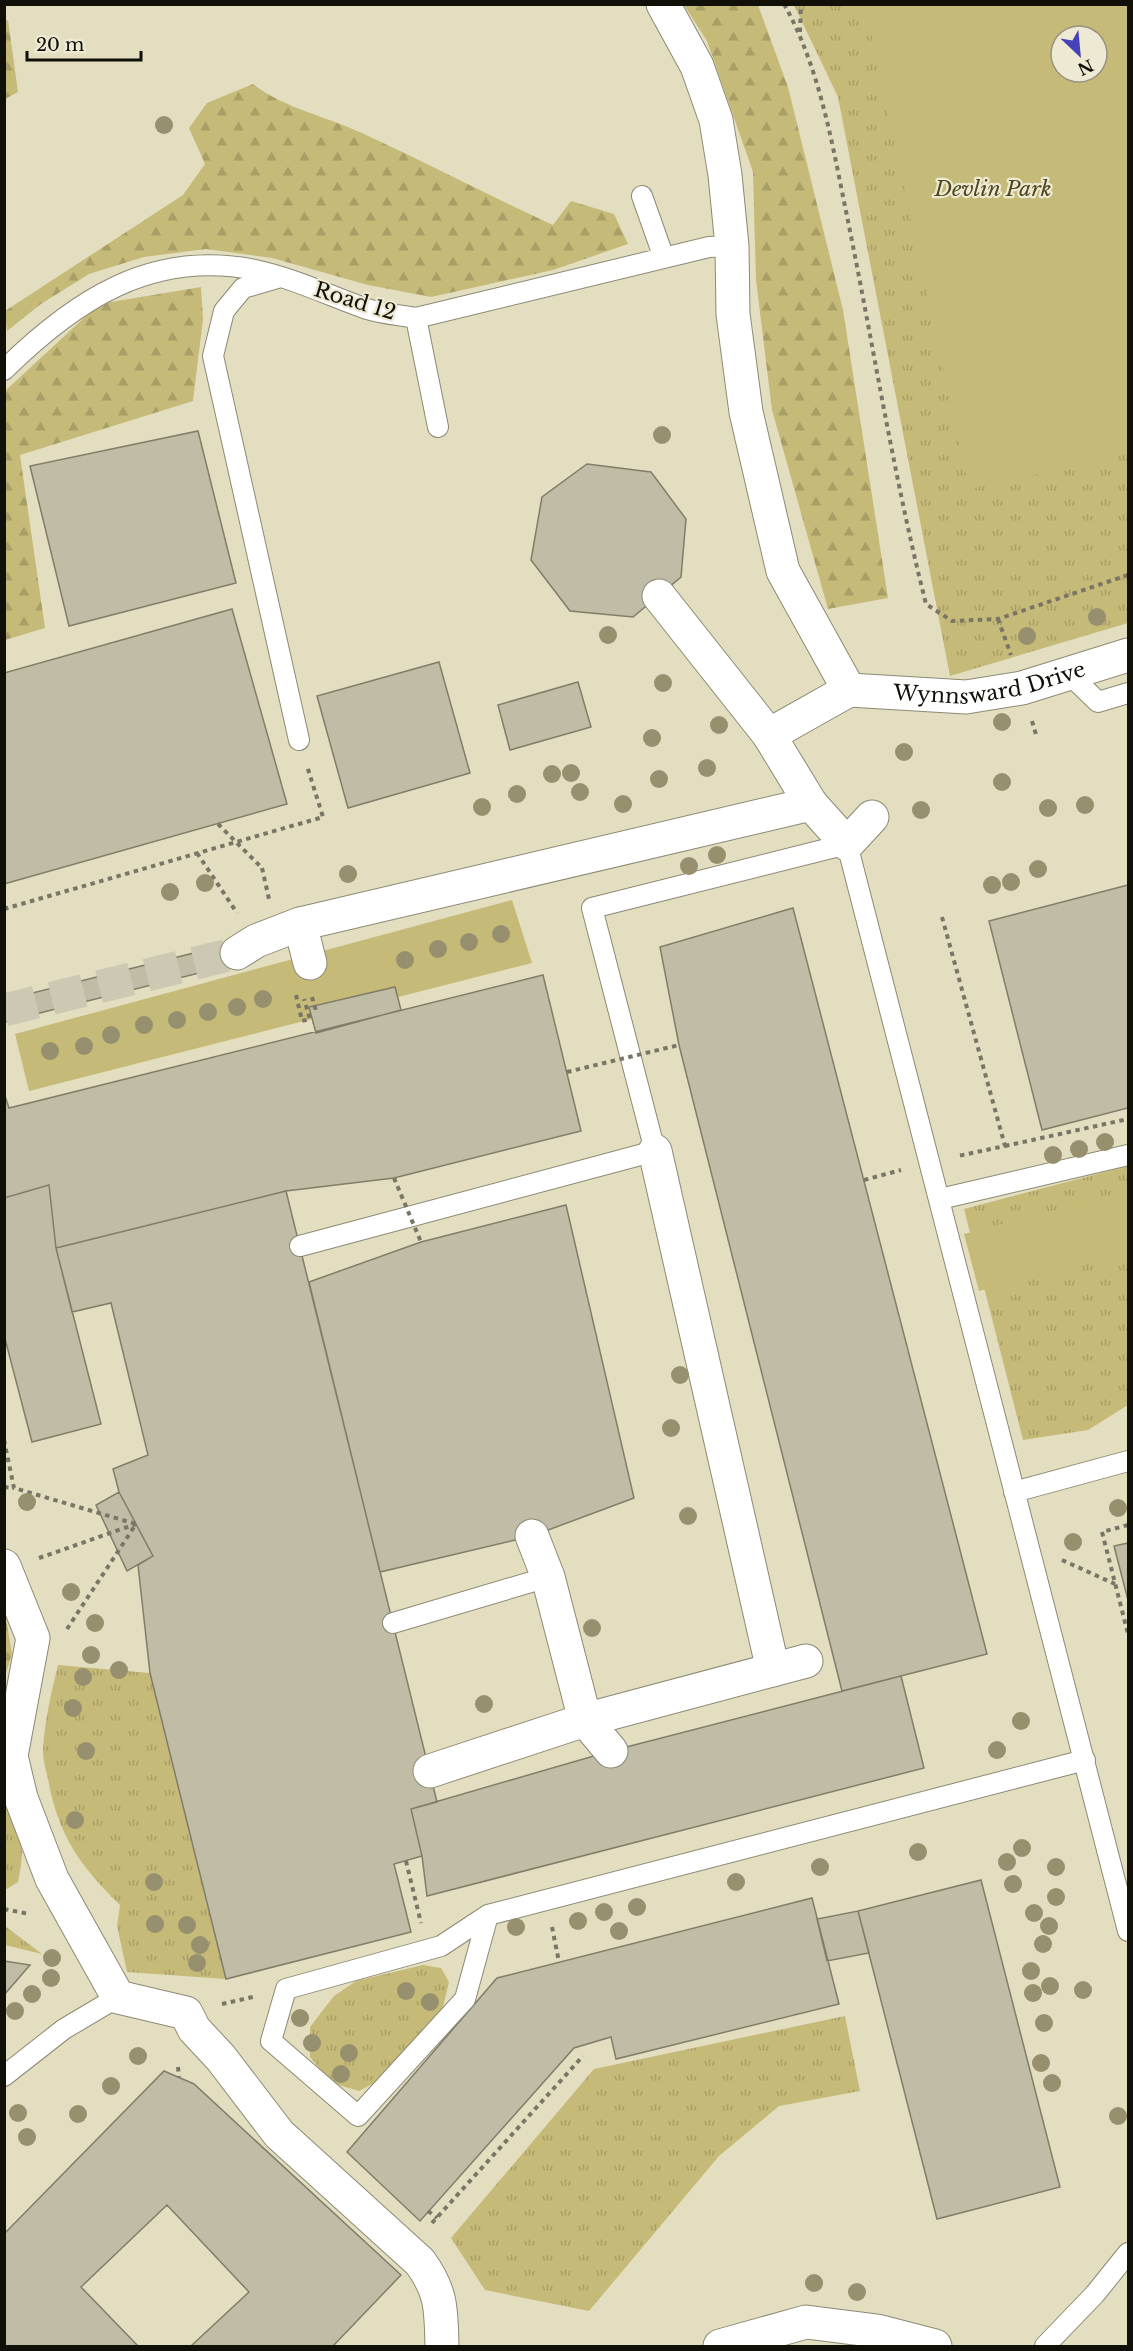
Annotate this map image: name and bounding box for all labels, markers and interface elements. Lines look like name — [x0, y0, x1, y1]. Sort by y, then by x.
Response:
scale bar — [27, 24, 141, 62]
north arrow — [1049, 24, 1109, 84]
text: 20 m — [36, 34, 84, 56]
text: N — [1074, 55, 1097, 80]
park label: Devlin Park — [933, 176, 1052, 202]
street label: Road 12 — [311, 276, 399, 326]
street label: Wynnsward Drive — [892, 656, 1089, 710]

